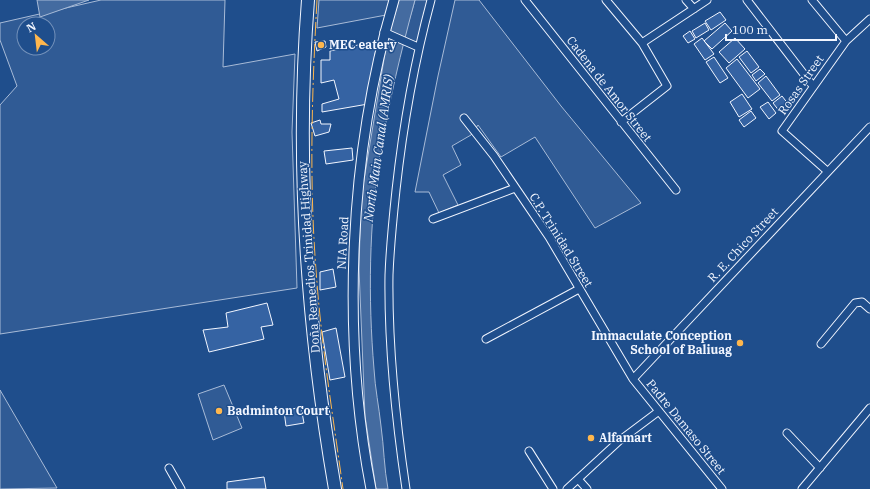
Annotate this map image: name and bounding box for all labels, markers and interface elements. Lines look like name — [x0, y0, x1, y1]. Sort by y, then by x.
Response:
north arrow — [16, 16, 56, 56]
scale bar — [726, 16, 836, 42]
text: N — [24, 19, 39, 35]
text: 100 m — [732, 22, 768, 37]
street label: Cadena de Amor Street — [564, 33, 655, 144]
place label: MEC eatery — [329, 37, 397, 52]
marker: MEC eatery — [316, 40, 326, 50]
street label: Rosas Street — [775, 52, 827, 117]
water label: North Main Canal (AMRIS) — [360, 73, 397, 224]
street label: Doña Remedios Trinidad Highway — [294, 160, 323, 353]
street label: C.P. Trinidad Street — [526, 190, 596, 290]
street label: R. E. Chico Street — [704, 204, 781, 285]
street label: NIA Road — [334, 216, 351, 270]
place label: Immaculate Conception School of Baliuag — [591, 328, 732, 357]
marker: Immaculate Conception School of Baliuag — [735, 338, 745, 348]
street label: Padre Damaso Street — [643, 376, 729, 477]
place label: Badminton Court — [227, 403, 329, 418]
marker: Badminton Court — [214, 406, 224, 416]
place label: Alfamart — [599, 430, 652, 445]
marker: Alfamart — [586, 433, 596, 443]

